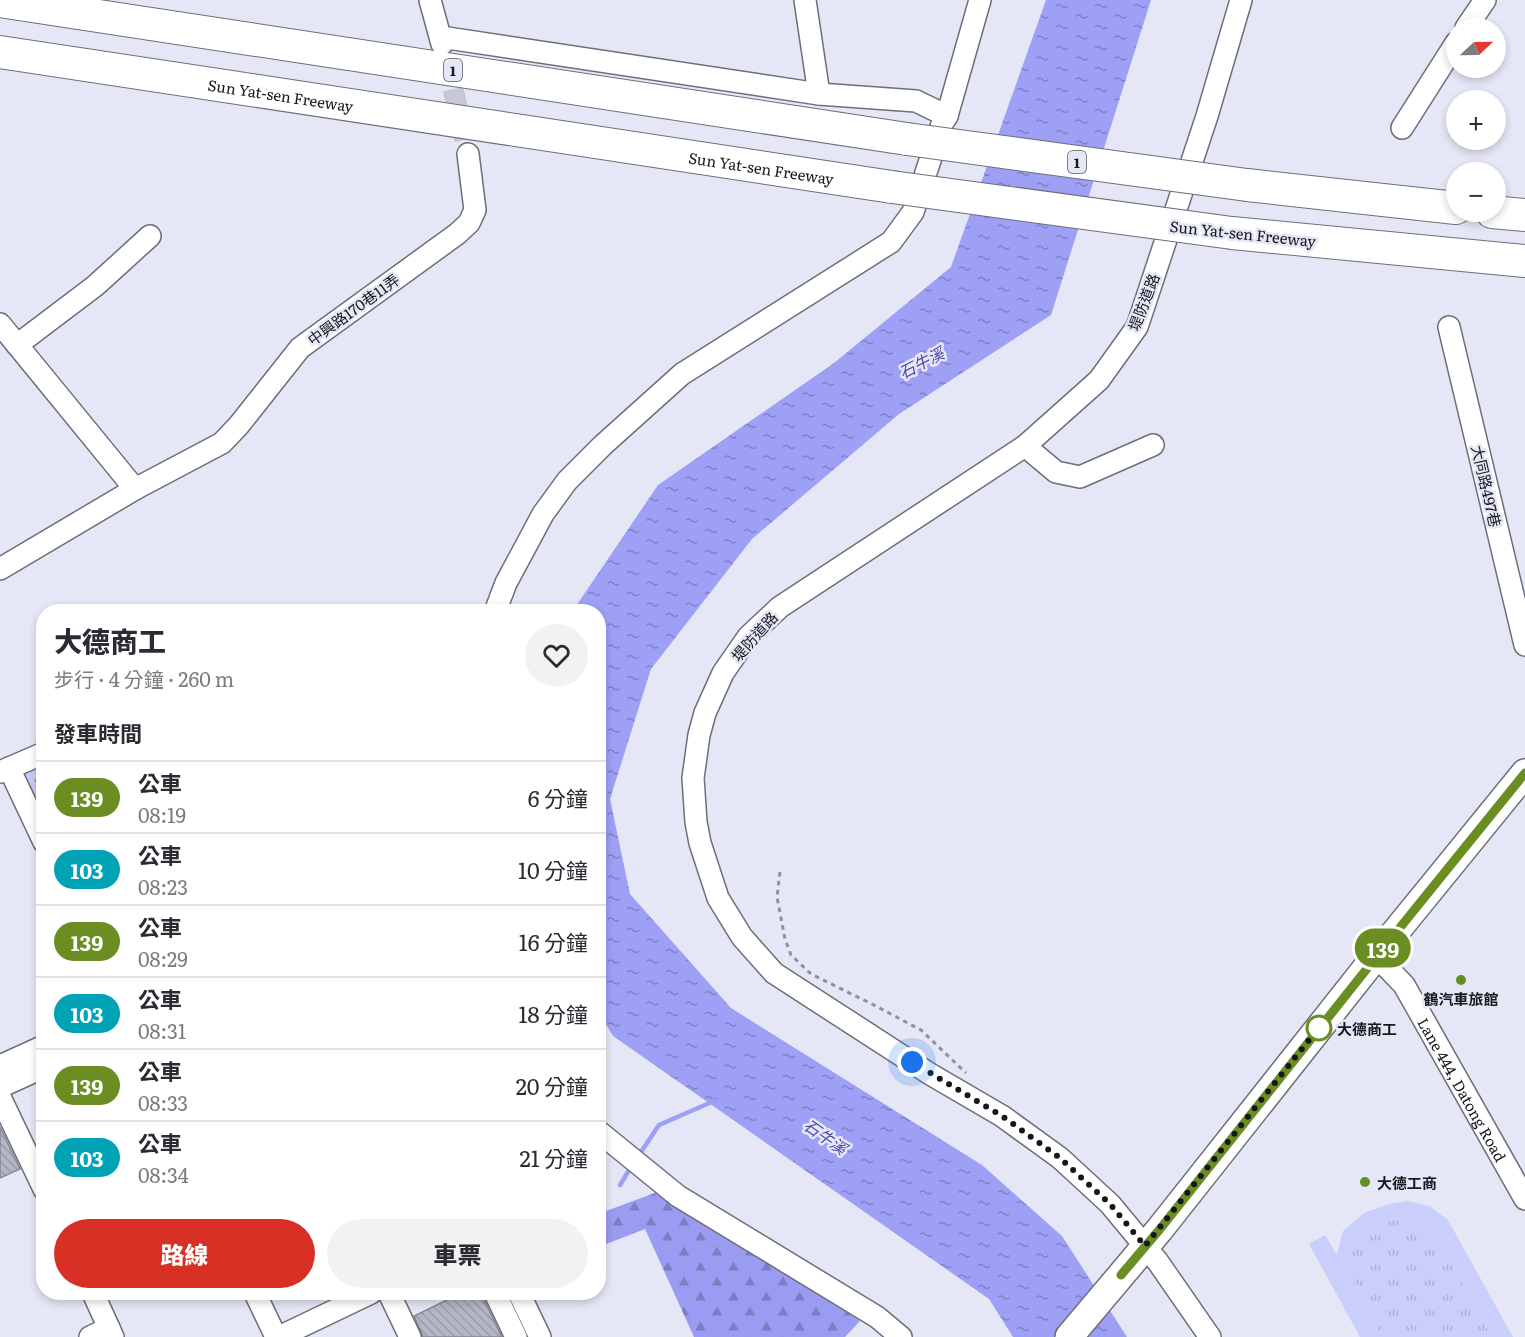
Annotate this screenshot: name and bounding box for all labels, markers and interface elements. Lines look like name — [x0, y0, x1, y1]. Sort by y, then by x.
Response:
north arrow — [1446, 18, 1506, 78]
map controls — [1446, 18, 1506, 222]
road number: 1 — [444, 59, 462, 81]
street label: Sun Yat-sen Freeway — [206, 72, 356, 117]
button: + — [1446, 90, 1506, 150]
street label: Sun Yat-sen Freeway — [687, 145, 836, 190]
road number: 1 — [1068, 151, 1086, 173]
button: − — [1446, 162, 1506, 222]
street label: Sun Yat-sen Freeway — [1169, 214, 1318, 252]
street label: 中興路170巷11弄 — [302, 268, 404, 350]
street label: 堤防道路 — [1122, 270, 1164, 334]
water label: 石牛溪 — [894, 340, 950, 384]
street label: 大同路497巷 — [1466, 443, 1508, 529]
street label: 堤防道路 — [725, 606, 783, 666]
text: 大德商工 — [54, 619, 166, 661]
button: heart — [525, 624, 588, 687]
text: 步行 · 4 分鐘 · 260 m — [54, 663, 234, 693]
text: 發車時間 — [54, 716, 142, 749]
text: 公車 — [138, 766, 182, 799]
text: 6 分鐘 — [528, 781, 588, 814]
text: 139 — [71, 782, 103, 813]
text: 08:19 — [138, 799, 186, 829]
text: 公車 — [138, 838, 182, 871]
text: 10 分鐘 — [518, 853, 588, 886]
text: 103 — [71, 854, 103, 885]
text: 08:23 — [138, 871, 188, 901]
text: 公車 — [138, 910, 182, 943]
text: 16 分鐘 — [519, 925, 588, 958]
text: 139 — [71, 926, 103, 957]
line badge: 139 — [1348, 928, 1418, 968]
text: 139 — [1367, 933, 1399, 964]
text: 08:29 — [138, 943, 188, 973]
marker: 鶴汽車旅館 — [1454, 973, 1468, 987]
text: 公車 — [138, 982, 182, 1015]
place label: 鶴汽車旅館 — [1423, 987, 1499, 1010]
text: 18 分鐘 — [519, 997, 588, 1030]
text: 103 — [71, 998, 103, 1029]
street label: Lane 444, Datong Road — [1413, 1013, 1513, 1166]
text: 08:31 — [138, 1015, 186, 1045]
marker: 大德商工 — [1306, 1015, 1332, 1041]
place label: 大德商工 — [1337, 1017, 1397, 1040]
your location — [897, 1047, 927, 1077]
text: 公車 — [138, 1054, 182, 1087]
text: 20 分鐘 — [516, 1069, 588, 1102]
text: 139 — [71, 1070, 103, 1101]
text: 08:33 — [138, 1087, 188, 1117]
water label: 石牛溪 — [799, 1112, 854, 1161]
text: 公車 — [138, 1126, 182, 1159]
text: 21 分鐘 — [519, 1141, 588, 1174]
text: 103 — [71, 1142, 103, 1173]
text: 08:34 — [138, 1159, 189, 1189]
place label: 大德工商 — [1377, 1171, 1437, 1194]
marker: 大德工商 — [1358, 1175, 1372, 1189]
button: 路線 — [54, 1219, 315, 1288]
button: 車票 — [327, 1219, 588, 1288]

